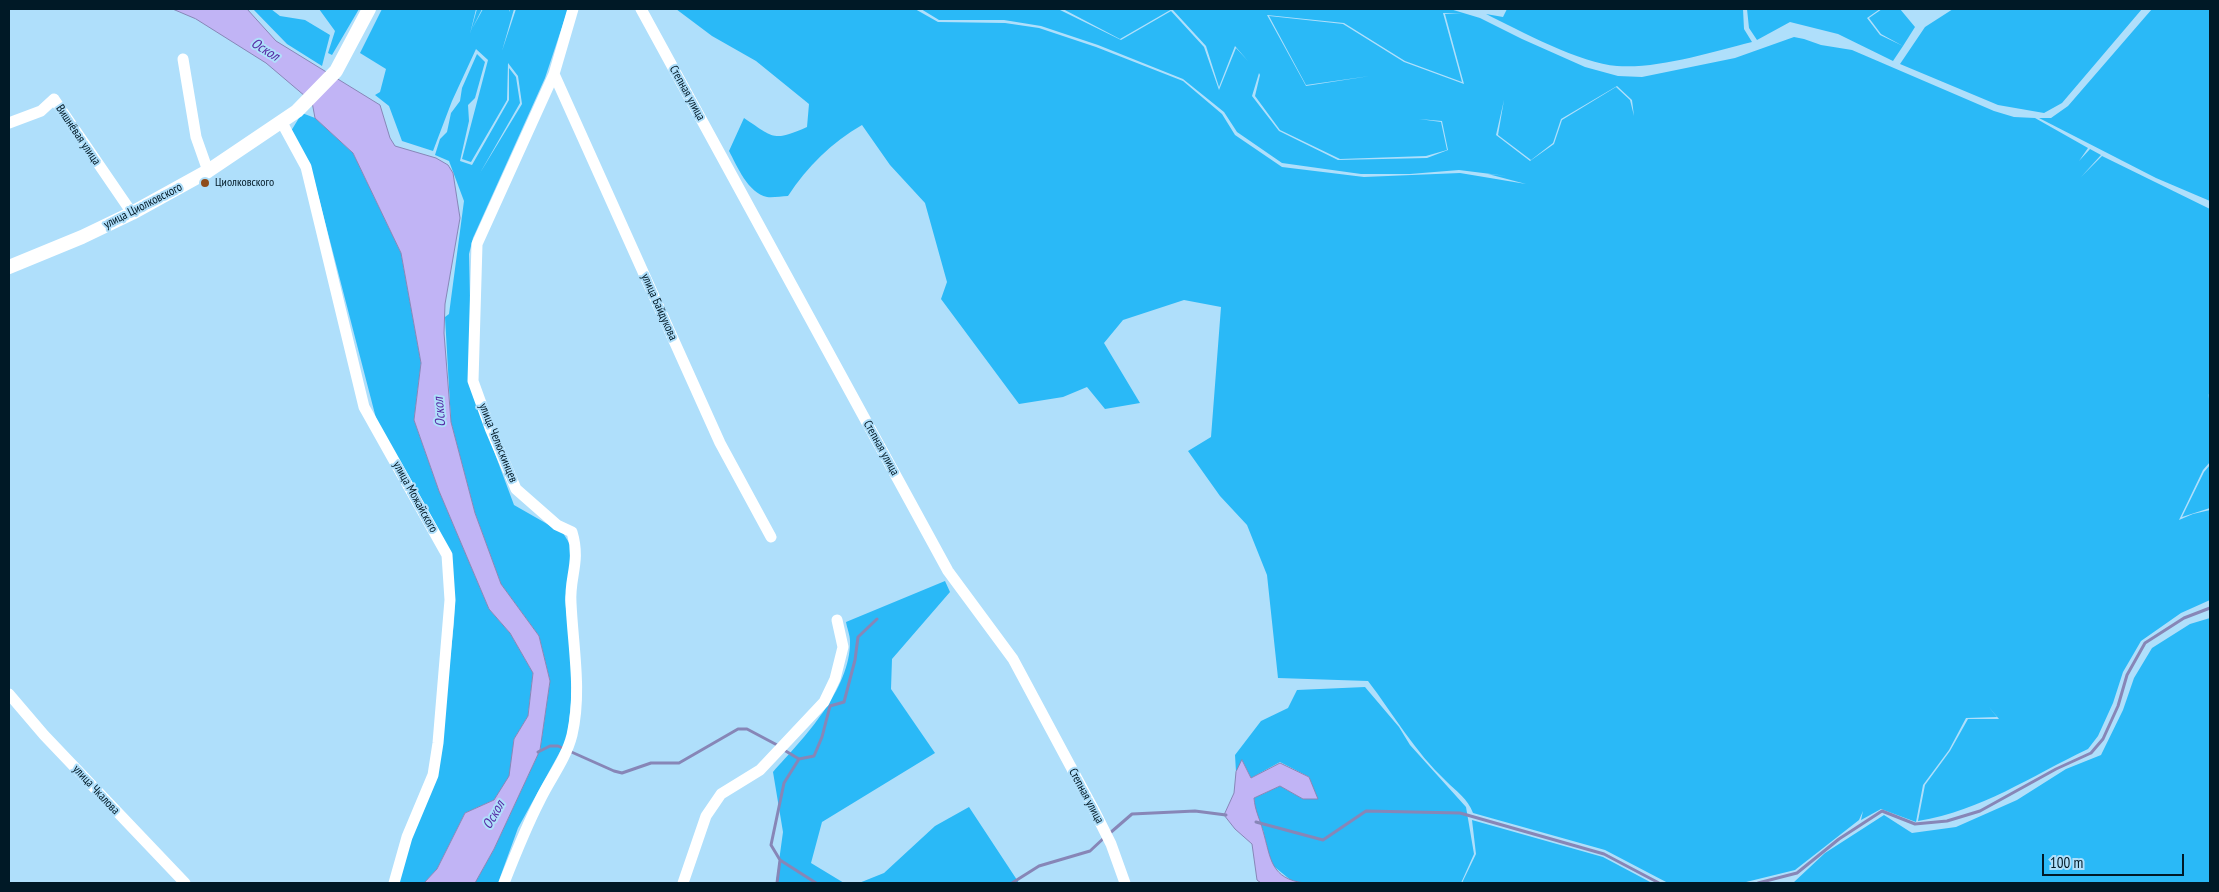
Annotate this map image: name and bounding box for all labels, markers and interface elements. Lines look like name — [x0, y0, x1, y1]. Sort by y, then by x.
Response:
water label: Оскол — [248, 35, 282, 65]
street label: Степная улица — [666, 63, 708, 123]
street label: Вишнёвая улица — [53, 102, 103, 168]
place label: Циолковского — [215, 176, 274, 190]
marker: Циолковского — [199, 177, 211, 189]
street label: улица Циолковского — [101, 180, 185, 232]
street label: улица Байдукова — [638, 271, 680, 343]
water label: Оскол — [430, 396, 450, 428]
street label: улица Челюскинцев — [476, 401, 520, 485]
street label: Степная улица — [860, 418, 902, 478]
street label: улица Можайского — [390, 459, 440, 535]
street label: улица Чкалова — [70, 762, 122, 818]
street label: Степная улица — [1065, 766, 1107, 826]
water label: Оскол — [479, 798, 509, 832]
scale bar — [2044, 844, 2186, 876]
text: 100 m — [2050, 853, 2083, 872]

